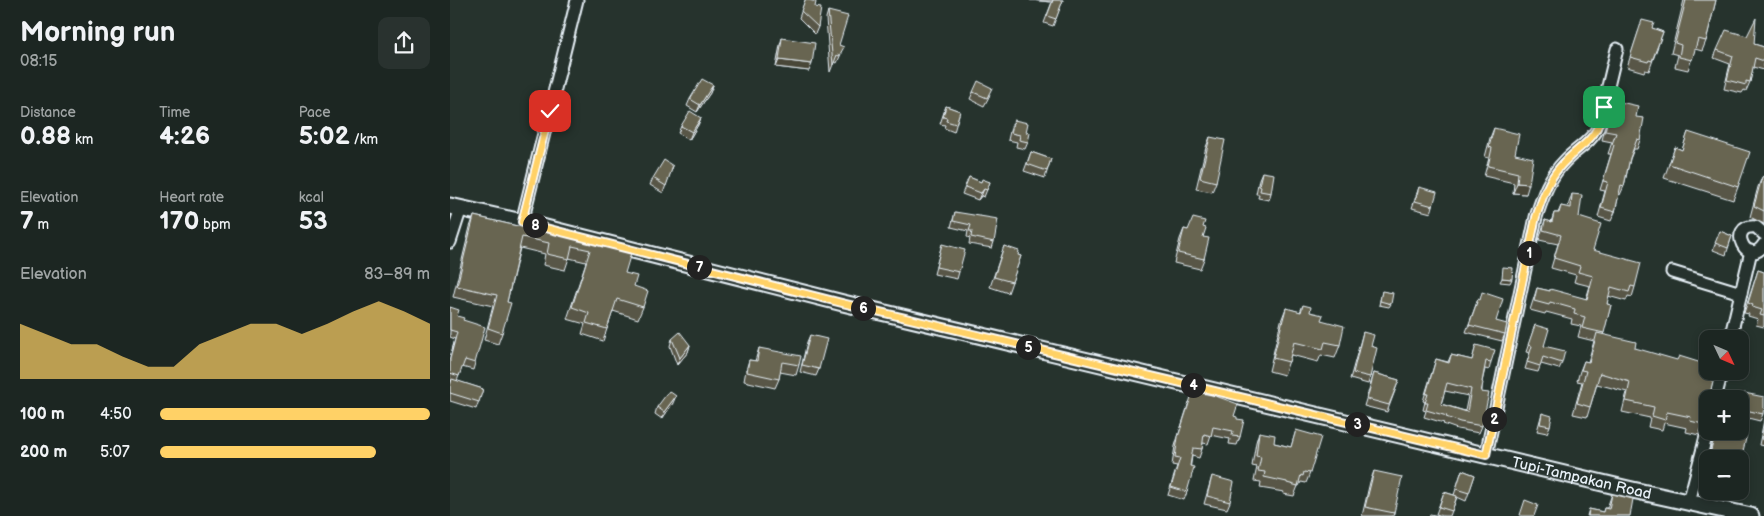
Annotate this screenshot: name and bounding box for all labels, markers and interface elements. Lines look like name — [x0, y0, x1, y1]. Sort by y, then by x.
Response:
text: Morning run — [20, 16, 175, 49]
button: share — [378, 17, 430, 69]
text: 08:15 — [20, 52, 57, 71]
pin — [1583, 86, 1625, 128]
pin — [529, 90, 571, 132]
icon: arrive — [1590, 93, 1618, 121]
icon: check — [536, 97, 564, 125]
text: Distance — [20, 104, 76, 121]
text: Time — [159, 104, 190, 121]
text: Pace — [299, 104, 331, 121]
text: 0.88 — [20, 121, 71, 152]
text: 4:26 — [159, 121, 210, 152]
text: 5:02 — [299, 121, 350, 152]
text: km — [71, 131, 93, 148]
text: /km — [350, 131, 378, 148]
text: Elevation — [20, 189, 78, 206]
text: Heart rate — [159, 189, 224, 206]
text: kcal — [299, 189, 324, 206]
text: 7 — [20, 206, 34, 237]
text: 170 — [159, 206, 199, 237]
text: 53 — [299, 206, 328, 237]
pin: 8 — [522, 212, 548, 238]
text: m — [34, 216, 49, 233]
text: bpm — [199, 216, 231, 233]
text: 8 — [531, 217, 540, 234]
pin: 1 — [1516, 240, 1542, 266]
text: 1 — [1527, 245, 1532, 262]
pin: 7 — [686, 254, 712, 280]
text: 7 — [696, 259, 703, 276]
text: Elevation — [20, 265, 87, 284]
text: 83–89 m — [364, 265, 430, 284]
pin: 6 — [850, 296, 876, 320]
text: 6 — [859, 300, 868, 317]
north arrow — [1699, 330, 1749, 380]
map controls — [1699, 330, 1749, 500]
pin: 5 — [1016, 334, 1040, 360]
text: 5 — [1024, 339, 1033, 356]
pin: 4 — [1180, 372, 1206, 398]
text: 4 — [1189, 377, 1198, 394]
button: + — [1699, 390, 1749, 440]
text: 100 m — [20, 405, 65, 424]
text: 4:50 — [100, 405, 132, 424]
pin: 2 — [1482, 406, 1506, 432]
text: 2 — [1490, 411, 1499, 428]
pin: 3 — [1344, 412, 1370, 436]
text: 3 — [1353, 416, 1362, 433]
text: 200 m — [20, 443, 67, 462]
text: 5:07 — [100, 443, 130, 462]
button: − — [1699, 450, 1749, 500]
street label: Tupi-Tampakan Road — [1510, 452, 1653, 503]

